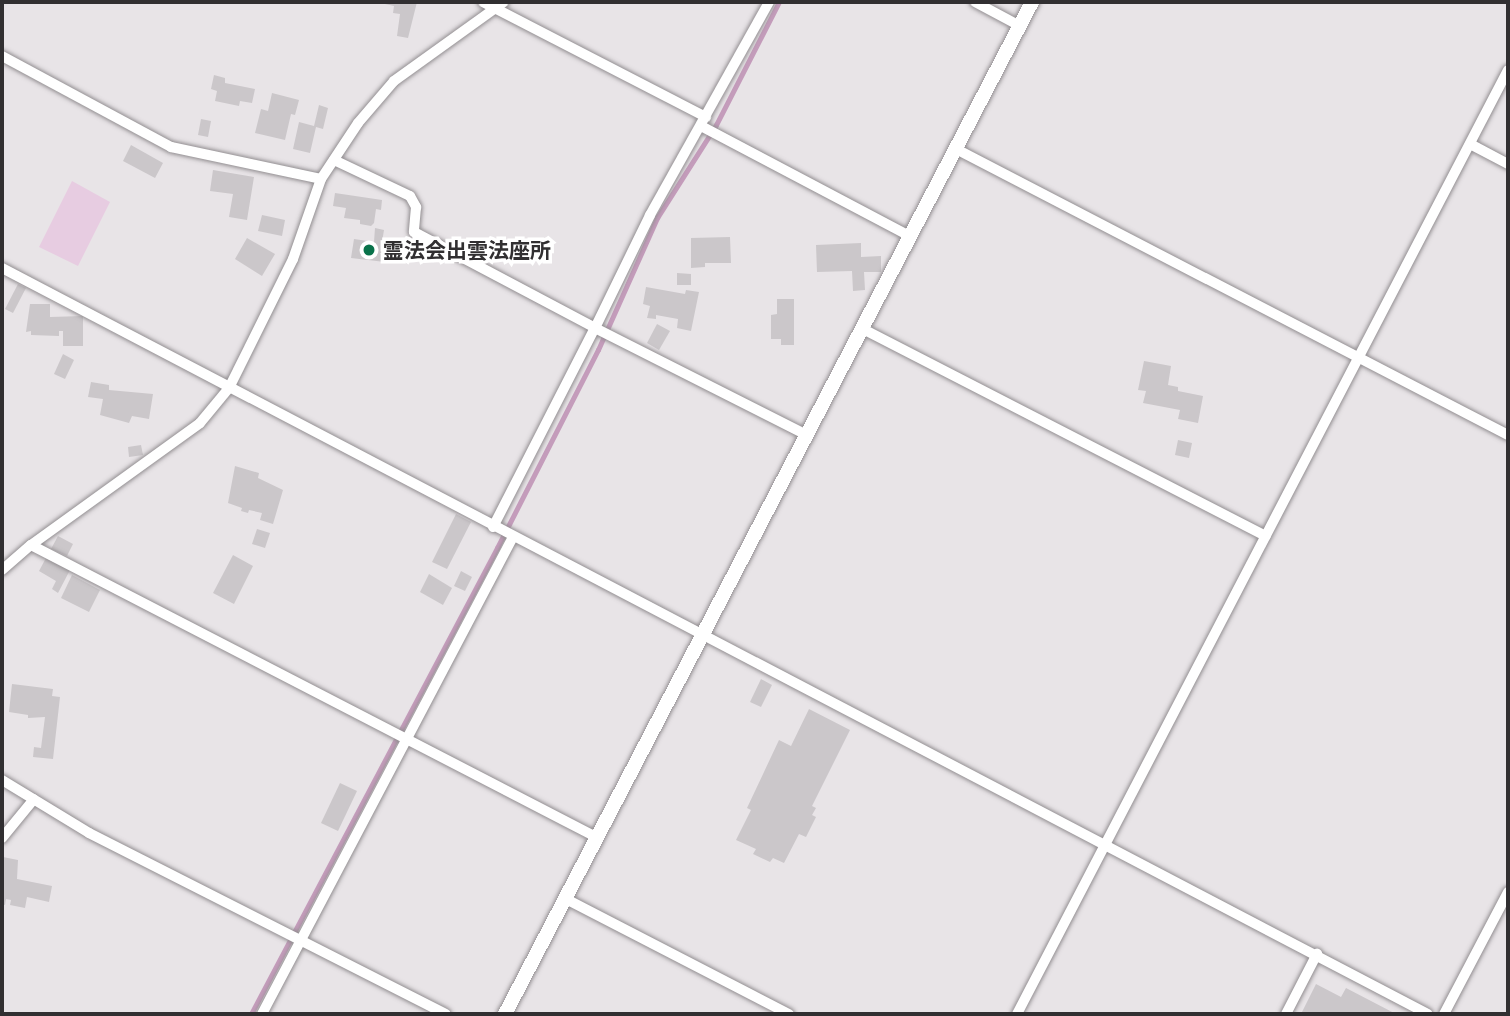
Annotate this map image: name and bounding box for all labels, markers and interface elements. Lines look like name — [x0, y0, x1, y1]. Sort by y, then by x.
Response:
place label: 霊法会出雲法座所 — [383, 237, 551, 263]
marker: 霊法会出雲法座所 — [361, 242, 377, 258]

